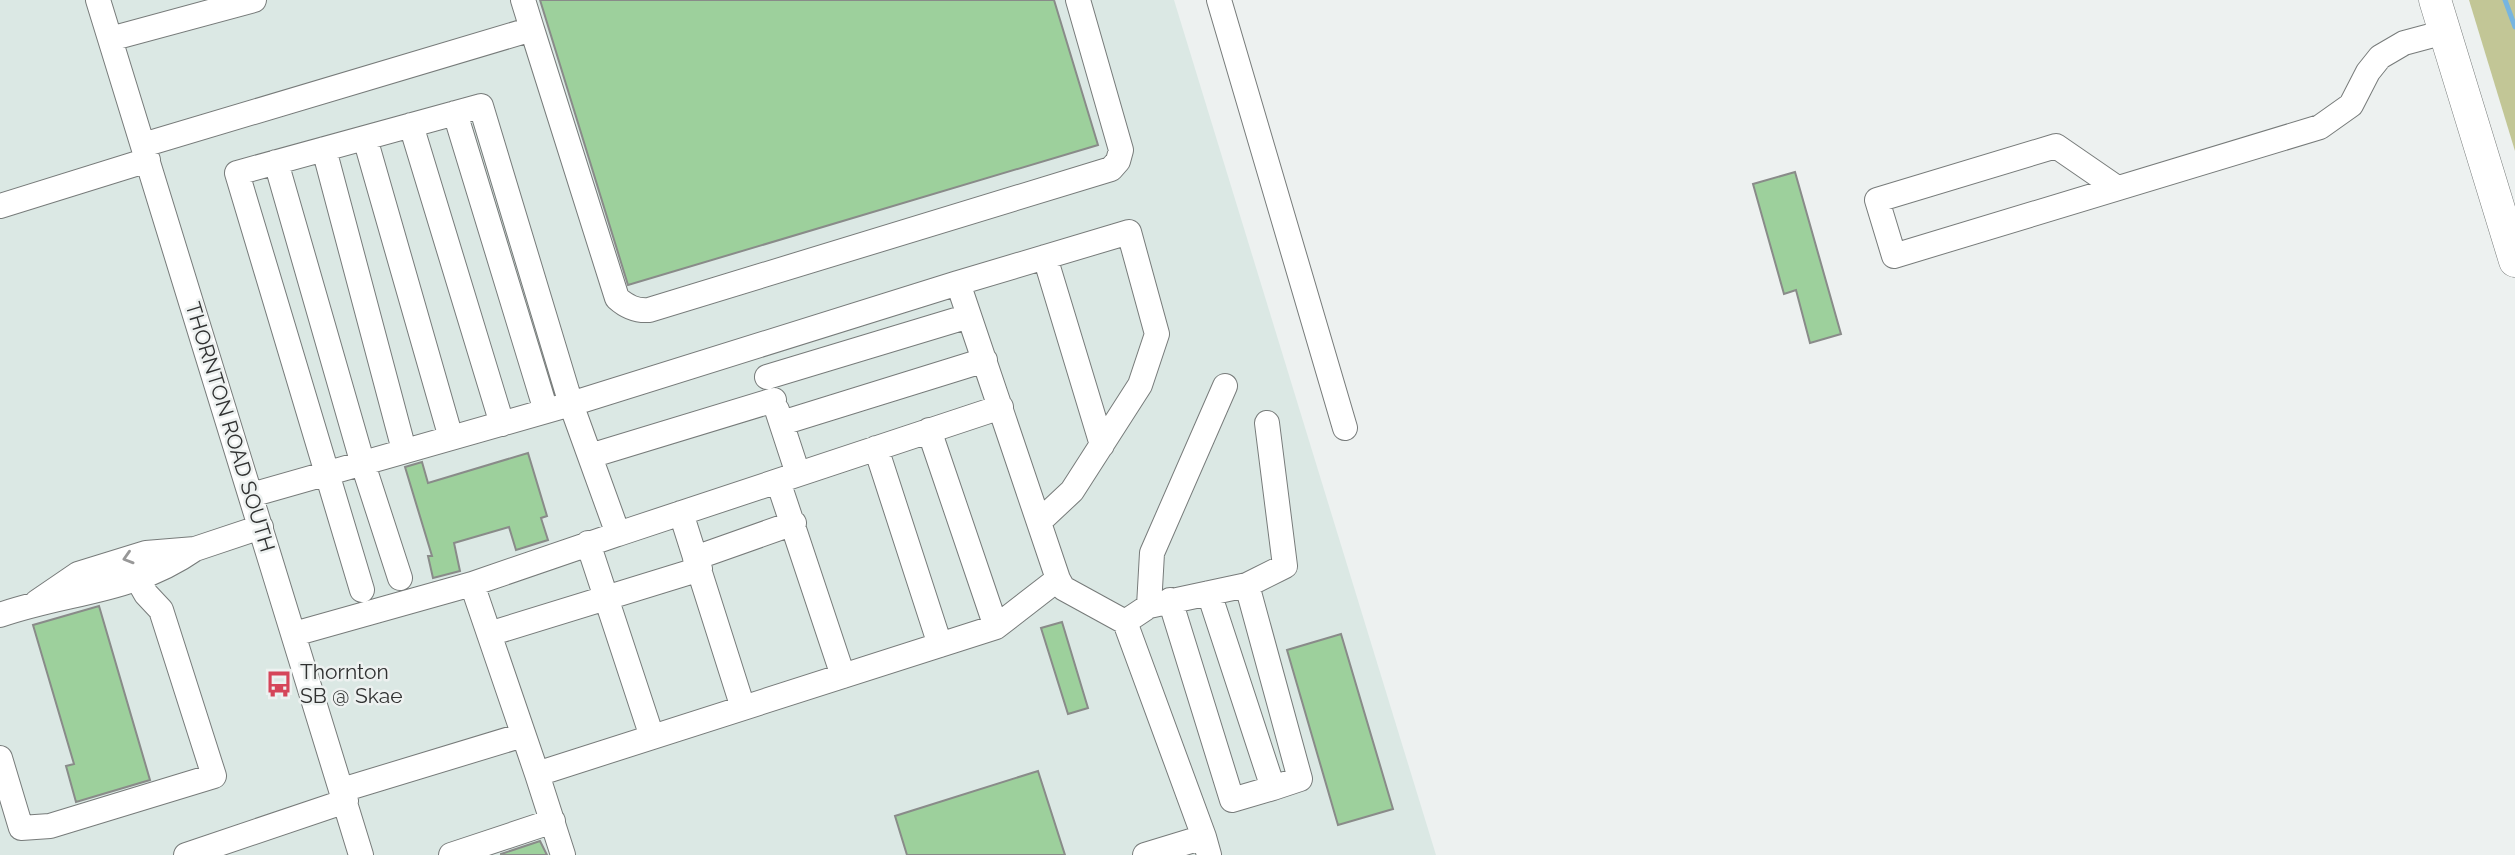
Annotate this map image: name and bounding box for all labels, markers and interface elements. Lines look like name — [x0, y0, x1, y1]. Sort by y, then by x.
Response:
street label: THORNTON ROAD SOUTH — [181, 299, 280, 555]
one-way arrow — [122, 550, 134, 565]
place label: Thornton SB @ Skae — [300, 659, 403, 708]
bus stop icon: Thornton SB @ Skae — [264, 669, 294, 699]

